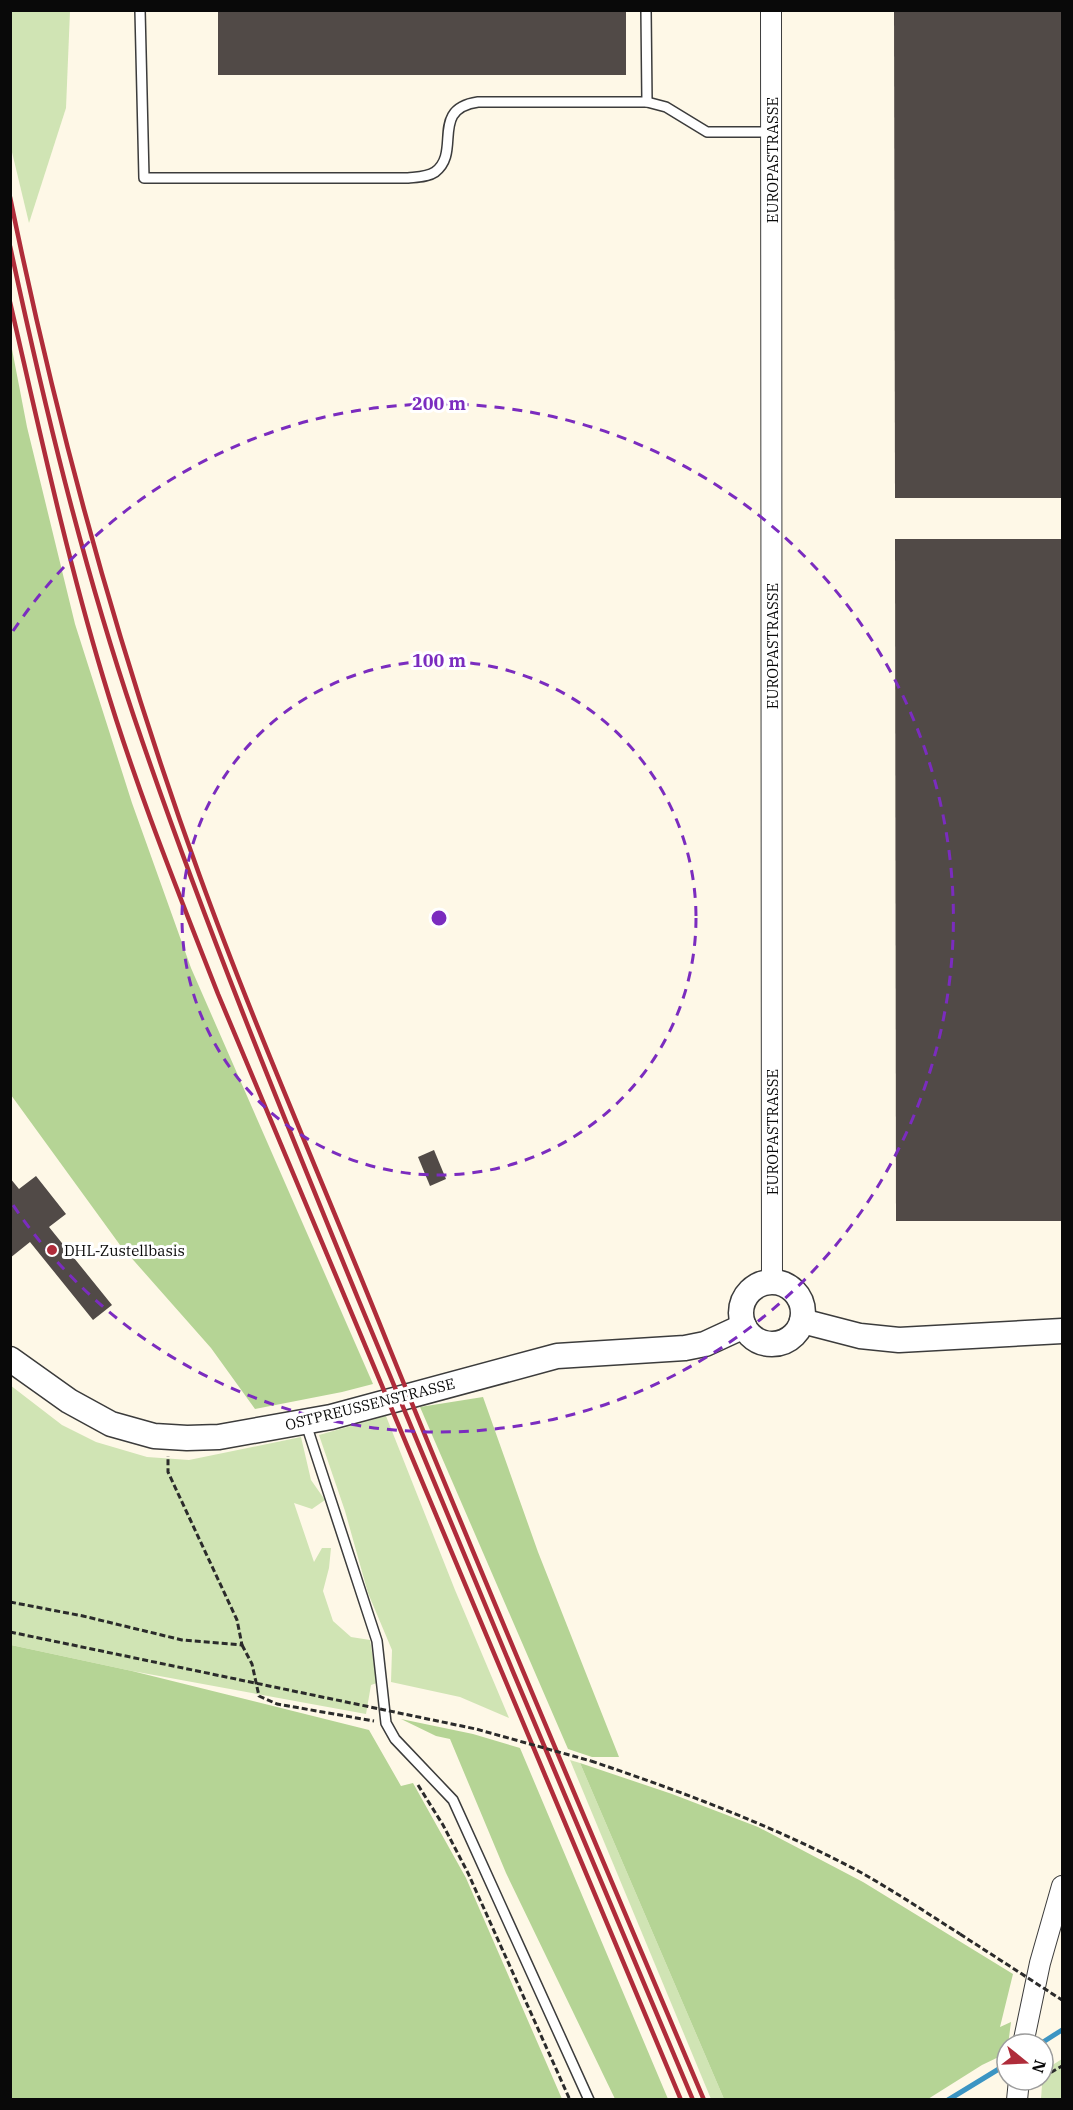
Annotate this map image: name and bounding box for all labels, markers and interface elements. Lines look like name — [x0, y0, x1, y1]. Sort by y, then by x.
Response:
street label: EUROPASTRASSE — [763, 97, 782, 223]
text: 200 m — [412, 392, 467, 415]
street label: EUROPASTRASSE — [763, 583, 782, 709]
text: 100 m — [412, 649, 467, 672]
centre of rings — [429, 908, 449, 928]
street label: EUROPASTRASSE — [763, 1069, 782, 1195]
place label: DHL-Zustellbasis — [64, 1241, 185, 1260]
marker: DHL-Zustellbasis — [45, 1243, 59, 1257]
street label: OSTPREUSSENSTRASSE — [283, 1374, 457, 1434]
north arrow — [995, 2032, 1055, 2092]
text: N — [1028, 2058, 1051, 2076]

